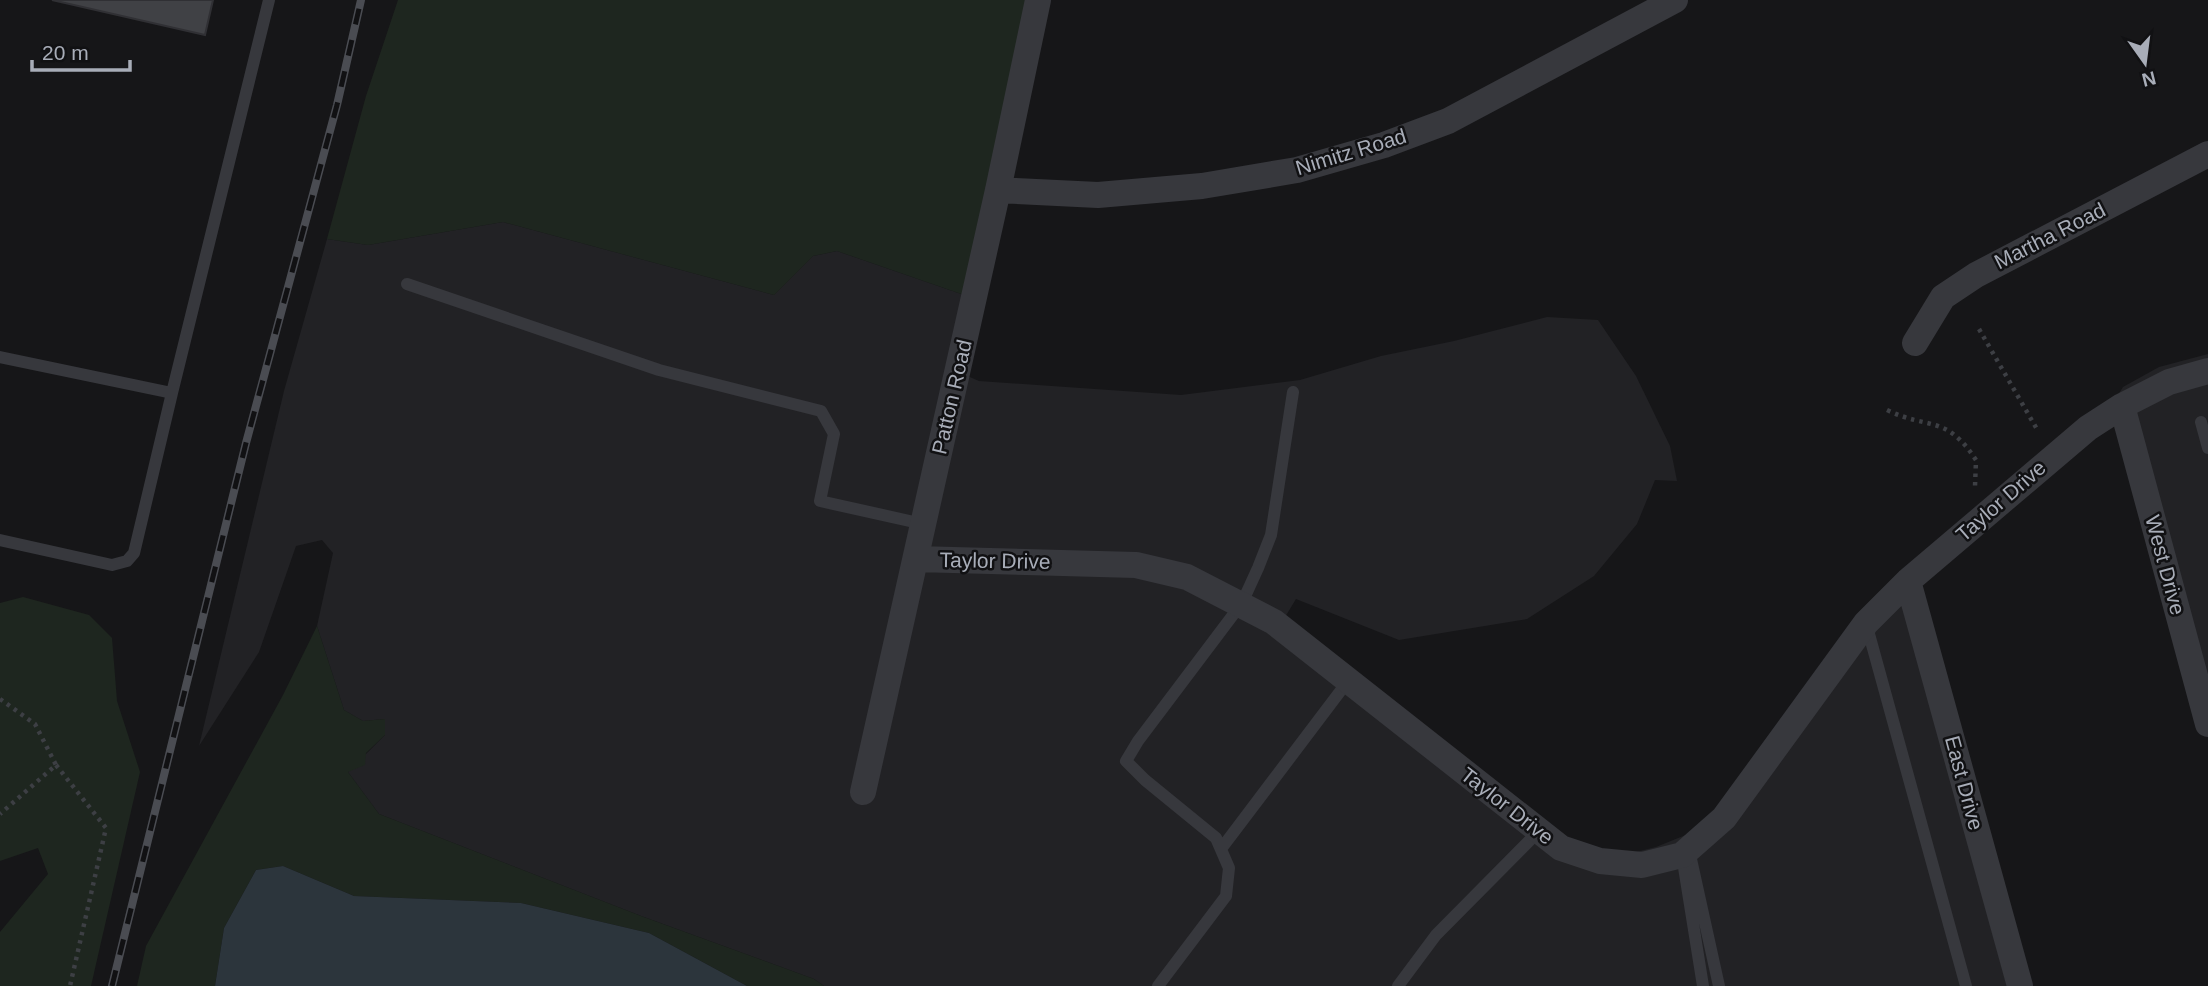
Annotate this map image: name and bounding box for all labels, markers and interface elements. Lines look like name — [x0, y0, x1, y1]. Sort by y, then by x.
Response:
scale bar — [32, 28, 130, 72]
north arrow — [2110, 28, 2180, 98]
text: 20 m — [42, 41, 89, 64]
text: N — [2140, 67, 2158, 91]
street label: Nimitz Road — [1293, 124, 1409, 179]
street label: Martha Road — [1990, 198, 2109, 273]
street label: Patton Road — [927, 337, 976, 456]
street label: Taylor Drive — [1951, 456, 2050, 546]
street label: West Drive — [2141, 512, 2190, 617]
street label: Taylor Drive — [939, 548, 1051, 573]
street label: East Drive — [1941, 733, 1988, 833]
street label: Taylor Drive — [1457, 762, 1558, 849]

